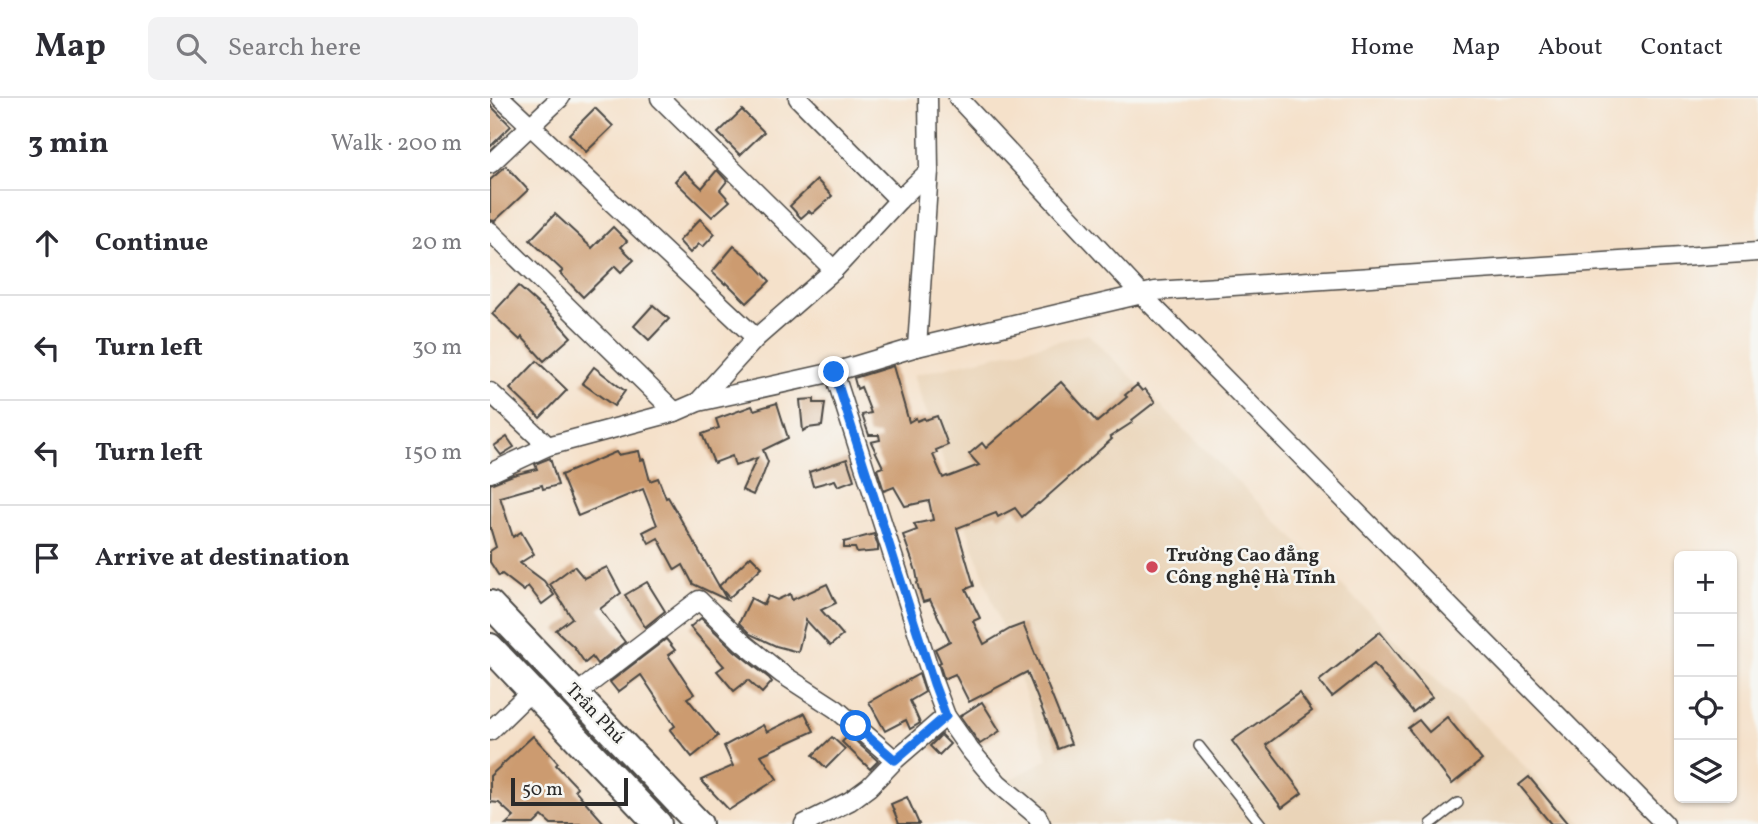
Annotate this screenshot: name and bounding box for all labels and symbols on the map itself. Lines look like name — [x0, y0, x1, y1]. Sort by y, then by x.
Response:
route end — [818, 356, 849, 387]
place label: Trường Cao đẳng Công nghệ Hà Tĩnh — [1166, 543, 1336, 591]
marker: Trường Cao đẳng Công nghệ Hà Tĩnh — [1144, 559, 1160, 575]
street label: Trần Phú — [559, 678, 631, 750]
route start — [840, 710, 871, 741]
scale bar — [511, 775, 628, 807]

